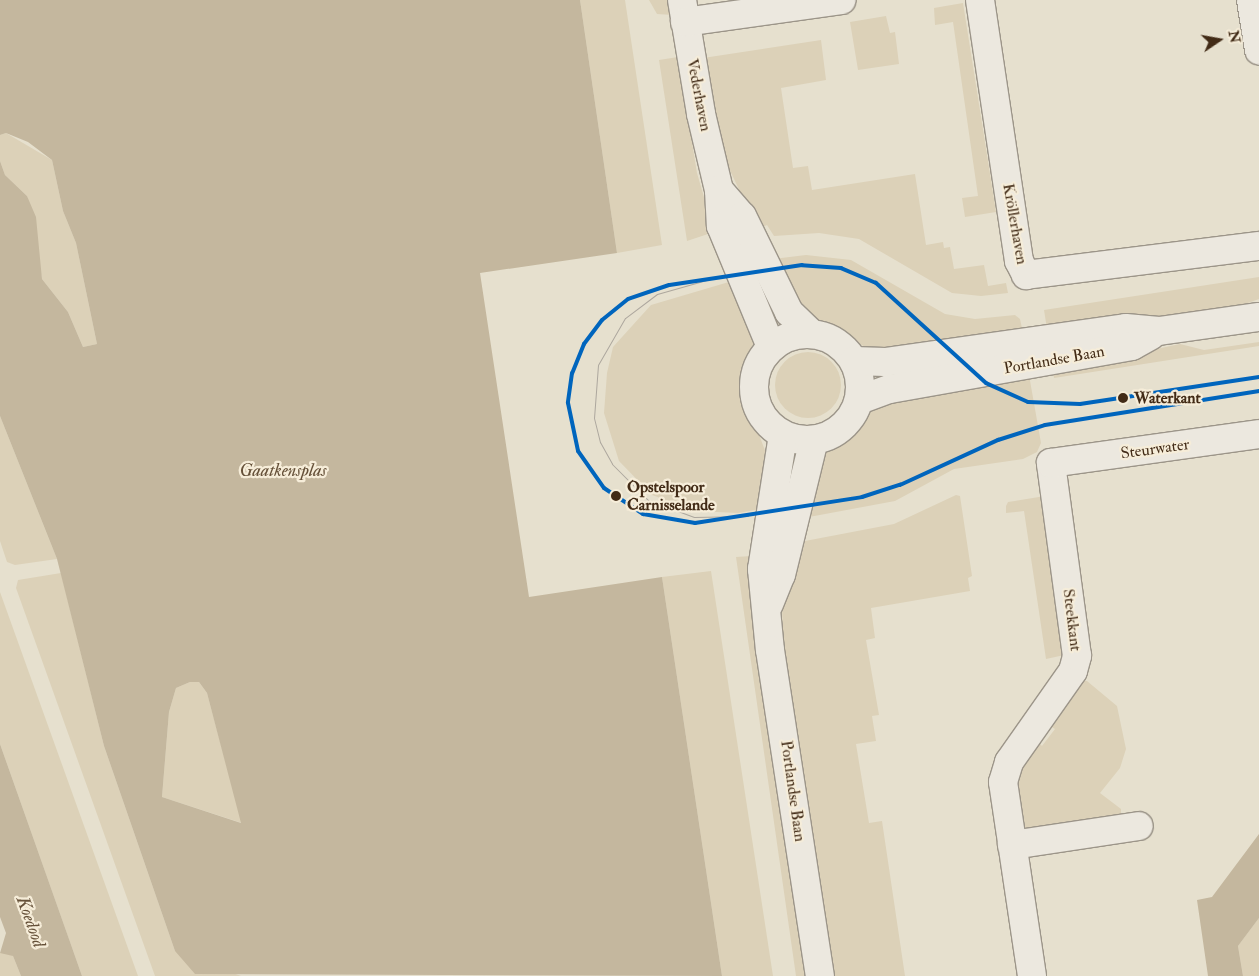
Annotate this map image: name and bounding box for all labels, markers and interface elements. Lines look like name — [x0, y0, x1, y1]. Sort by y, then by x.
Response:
north arrow — [1194, 15, 1244, 65]
text: N — [1225, 29, 1244, 45]
street label: Vederhaven — [683, 57, 715, 133]
street label: Kröllerhaven — [998, 182, 1032, 266]
street label: Portlandse Baan — [1002, 342, 1106, 378]
place label: Waterkant — [1134, 388, 1201, 408]
marker: Waterkant — [1116, 391, 1130, 405]
street label: Steurwater — [1119, 435, 1191, 463]
water label: Gaatkensplas — [239, 460, 327, 482]
place label: Opstelspoor Carnisselande — [627, 477, 715, 515]
marker: Opstelspoor Carnisselande — [609, 489, 623, 503]
street label: Steekkant — [1059, 588, 1085, 652]
street label: Portlandse Baan — [776, 739, 810, 843]
water label: Koedood — [11, 893, 49, 951]

